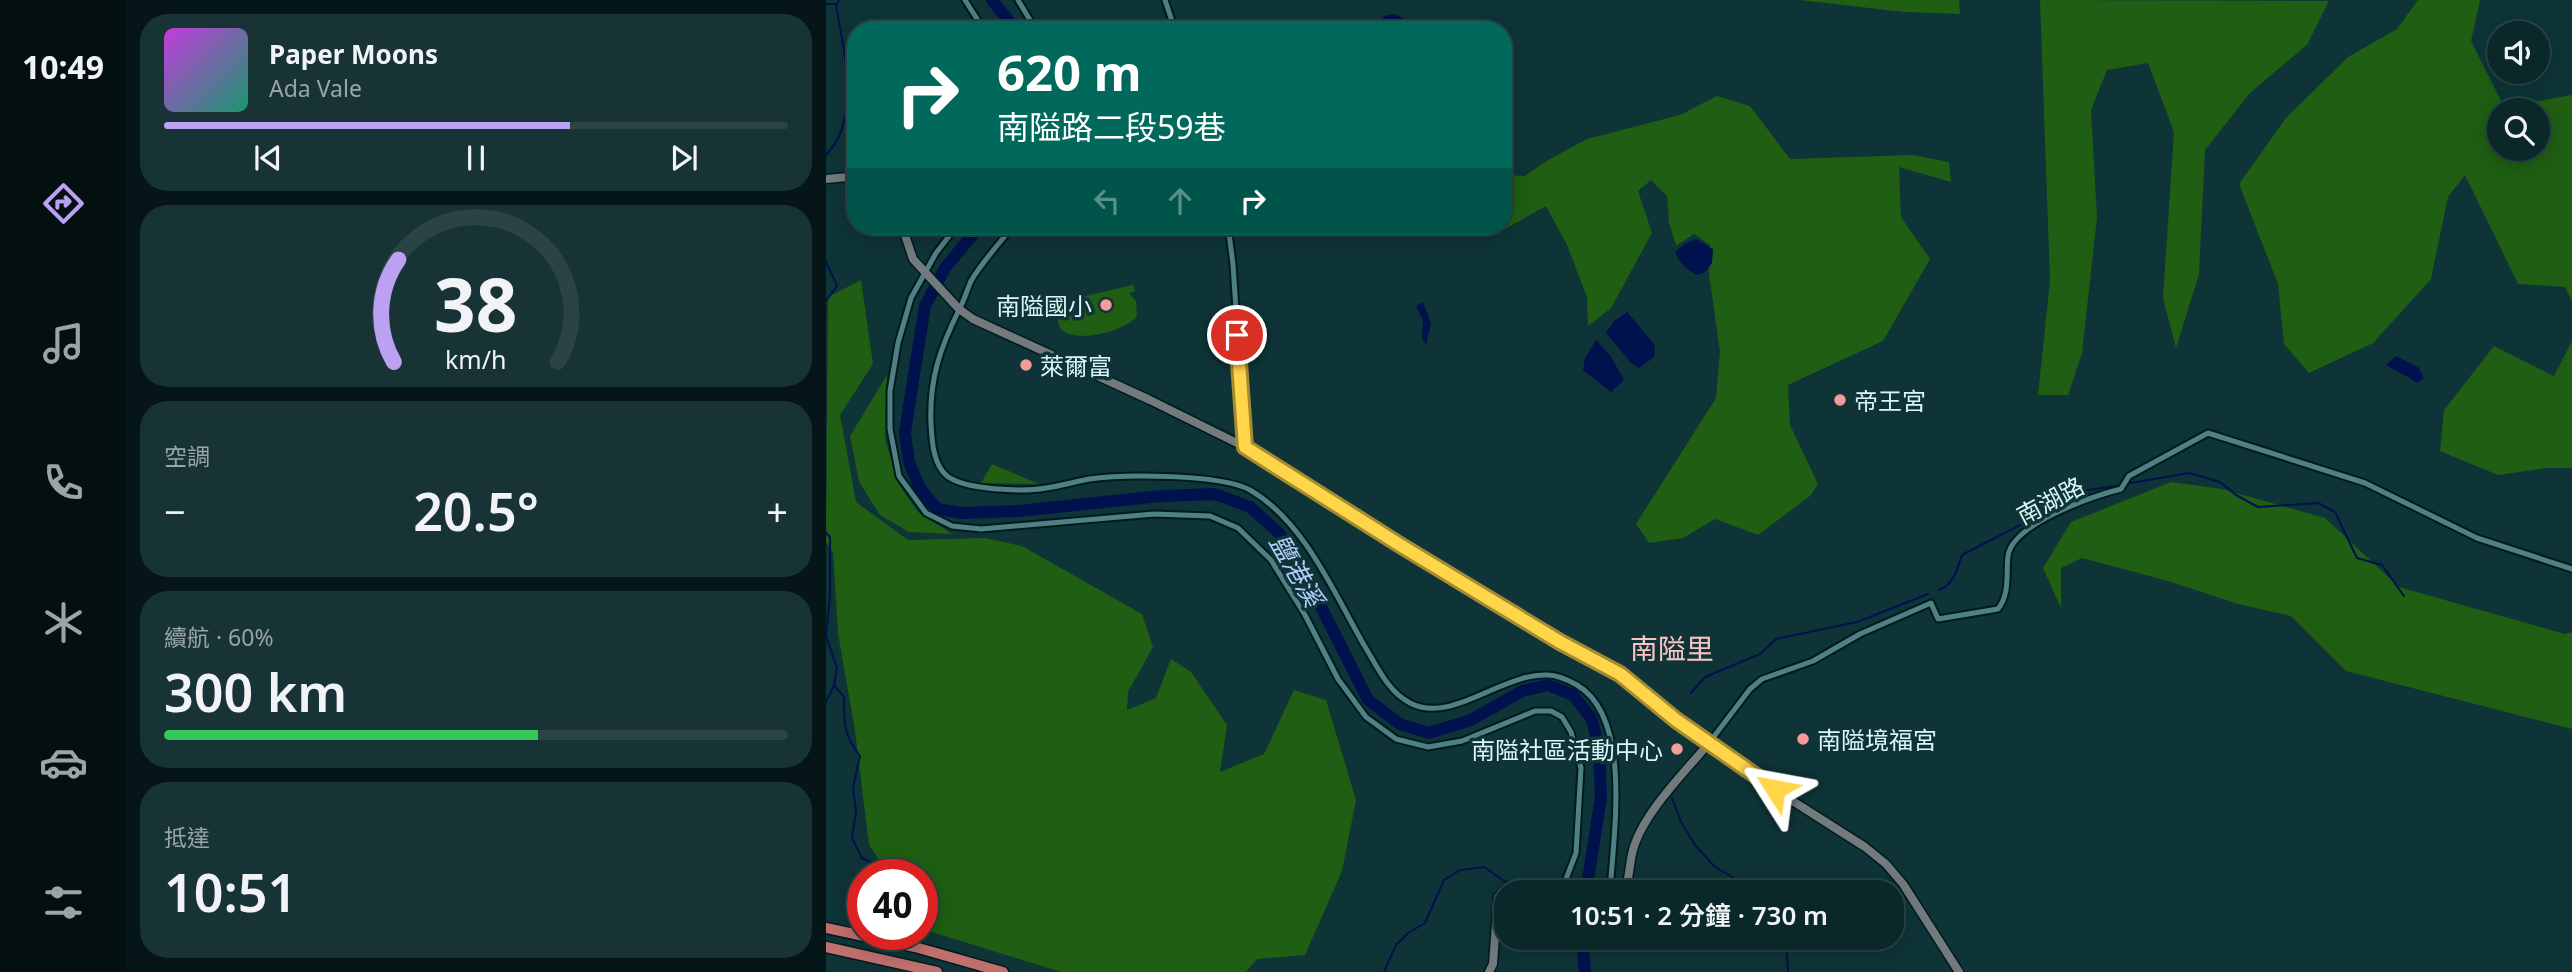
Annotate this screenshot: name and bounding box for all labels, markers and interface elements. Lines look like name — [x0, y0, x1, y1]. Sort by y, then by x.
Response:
map controls — [2487, 21, 2550, 161]
button: sound — [2487, 21, 2550, 84]
text: Paper Moons — [269, 36, 438, 72]
text: 620 m — [997, 39, 1142, 105]
text: 10:49 — [22, 45, 104, 88]
icon: right — [882, 49, 973, 140]
text: Ada Vale — [269, 72, 362, 104]
button: search — [2487, 98, 2550, 161]
text: 南隘路二段59巷 — [997, 105, 1226, 148]
icon: previous — [249, 139, 287, 177]
icon: pause — [457, 139, 495, 177]
icon: next — [665, 139, 703, 177]
icon: directions — [39, 179, 88, 228]
icon: left — [1088, 182, 1126, 220]
icon: ahead — [1161, 182, 1199, 220]
icon: right — [1234, 182, 1272, 220]
text: 38 — [434, 254, 518, 353]
place label: 南隘國小 — [996, 289, 1092, 322]
marker: 南隘國小 — [1098, 297, 1114, 313]
pin — [1207, 305, 1267, 365]
icon: arrive — [1218, 316, 1256, 354]
icon: music — [39, 319, 88, 368]
text: km/h — [445, 341, 507, 375]
place label: 萊爾富 — [1040, 349, 1112, 382]
marker: 萊爾富 — [1018, 357, 1034, 373]
place label: 帝王宮 — [1854, 384, 1926, 417]
marker: 帝王宮 — [1832, 392, 1848, 408]
text: 空調 — [164, 440, 210, 472]
icon: phone — [39, 458, 88, 507]
street label: 南湖路 — [2010, 469, 2090, 531]
text: 20.5° — [413, 475, 539, 546]
text: − — [164, 485, 186, 537]
text: + — [766, 485, 788, 537]
water label: 鹽港溪 — [1262, 527, 1334, 616]
icon: climate — [39, 598, 88, 647]
text: 續航 · 60% — [164, 621, 274, 653]
district label: 南隘里 — [1630, 629, 1714, 667]
text: 300 km — [164, 656, 347, 727]
place label: 南隘境福宮 — [1817, 723, 1937, 756]
marker: 南隘境福宮 — [1795, 731, 1811, 747]
place label: 南隘社區活動中心 — [1471, 733, 1663, 766]
icon: car — [39, 738, 88, 787]
marker: 南隘社區活動中心 — [1669, 741, 1685, 757]
position arrow — [1738, 752, 1812, 826]
text: 抵達 — [164, 821, 210, 853]
text: 10:51 — [164, 856, 297, 927]
speed limit sign: 40 — [847, 859, 938, 950]
icon: filters — [39, 878, 88, 927]
text: 10:51 · 2 分鐘 · 730 m — [1570, 897, 1828, 933]

